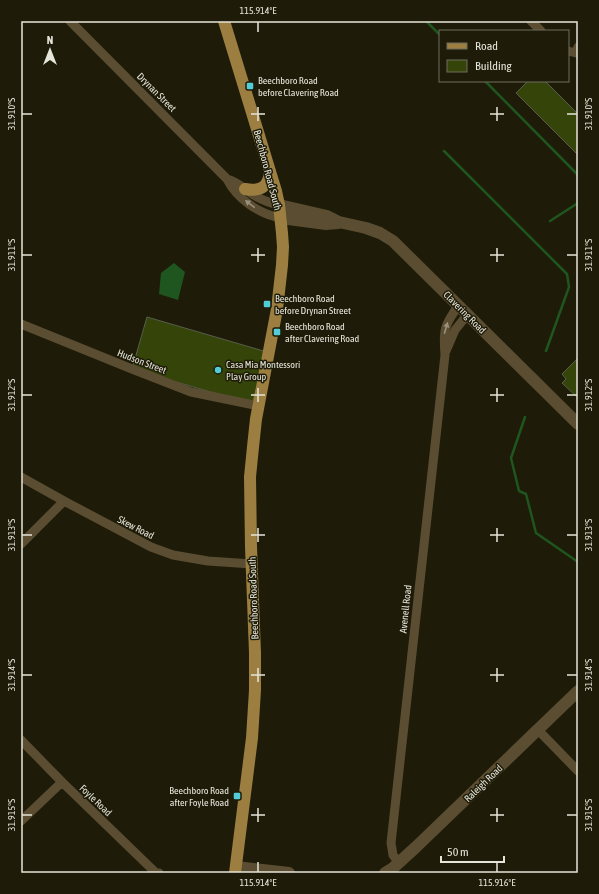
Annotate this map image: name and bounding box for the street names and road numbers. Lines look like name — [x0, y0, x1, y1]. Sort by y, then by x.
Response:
street label: Drynan Street — [135, 71, 178, 114]
street label: Beechboro Road South — [252, 129, 284, 212]
street label: Clavering Road — [441, 289, 488, 336]
street label: Hudson Street — [116, 347, 168, 376]
street label: Skew Road — [116, 514, 156, 541]
street label: Beechboro Road South — [247, 556, 260, 639]
street label: Avenell Road — [397, 584, 414, 634]
street label: Raleigh Road — [462, 762, 505, 804]
street label: Foyle Road — [77, 782, 114, 818]

